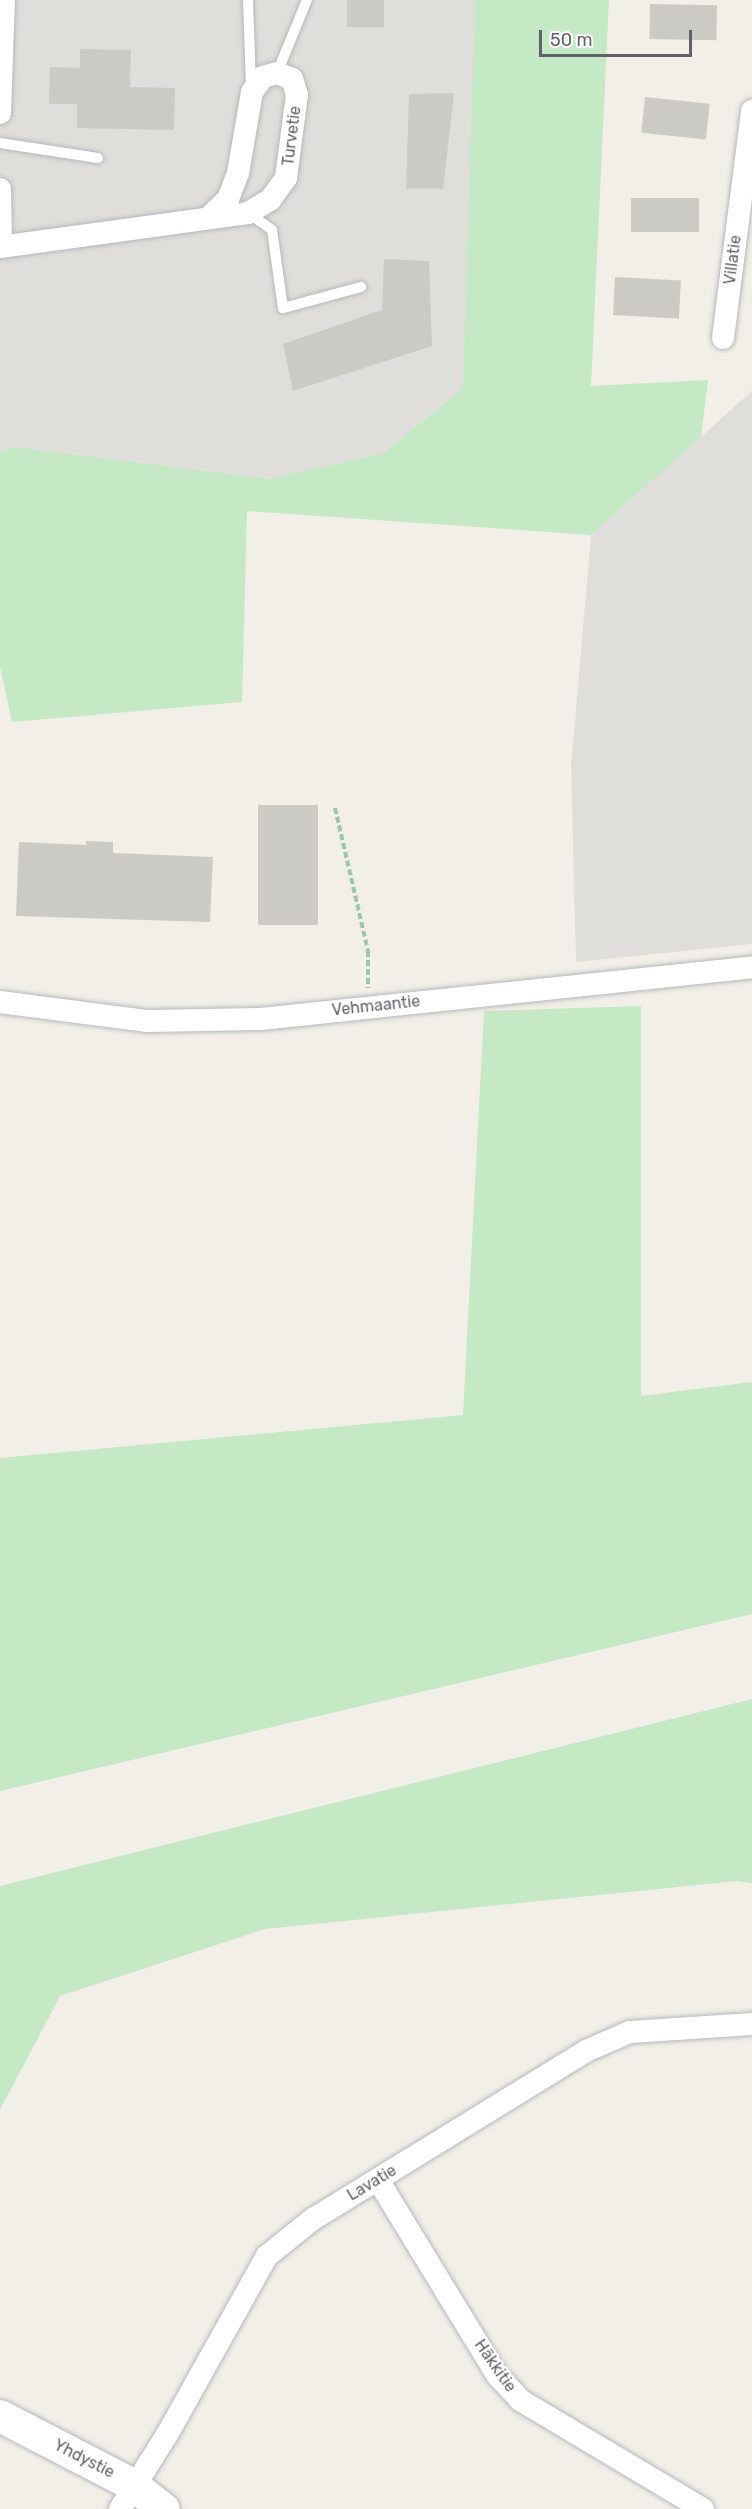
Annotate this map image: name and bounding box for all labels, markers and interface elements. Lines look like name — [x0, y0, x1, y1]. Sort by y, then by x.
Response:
scale bar — [542, 18, 695, 56]
text: 50 m — [550, 29, 593, 51]
street label: Turvetie — [279, 105, 305, 167]
street label: Villatie — [720, 234, 746, 286]
street label: Vehmaantie — [331, 992, 421, 1020]
street label: Lavatie — [344, 2161, 400, 2205]
street label: Häkkitie — [470, 2336, 520, 2396]
street label: Yhdystie — [51, 2436, 117, 2482]

